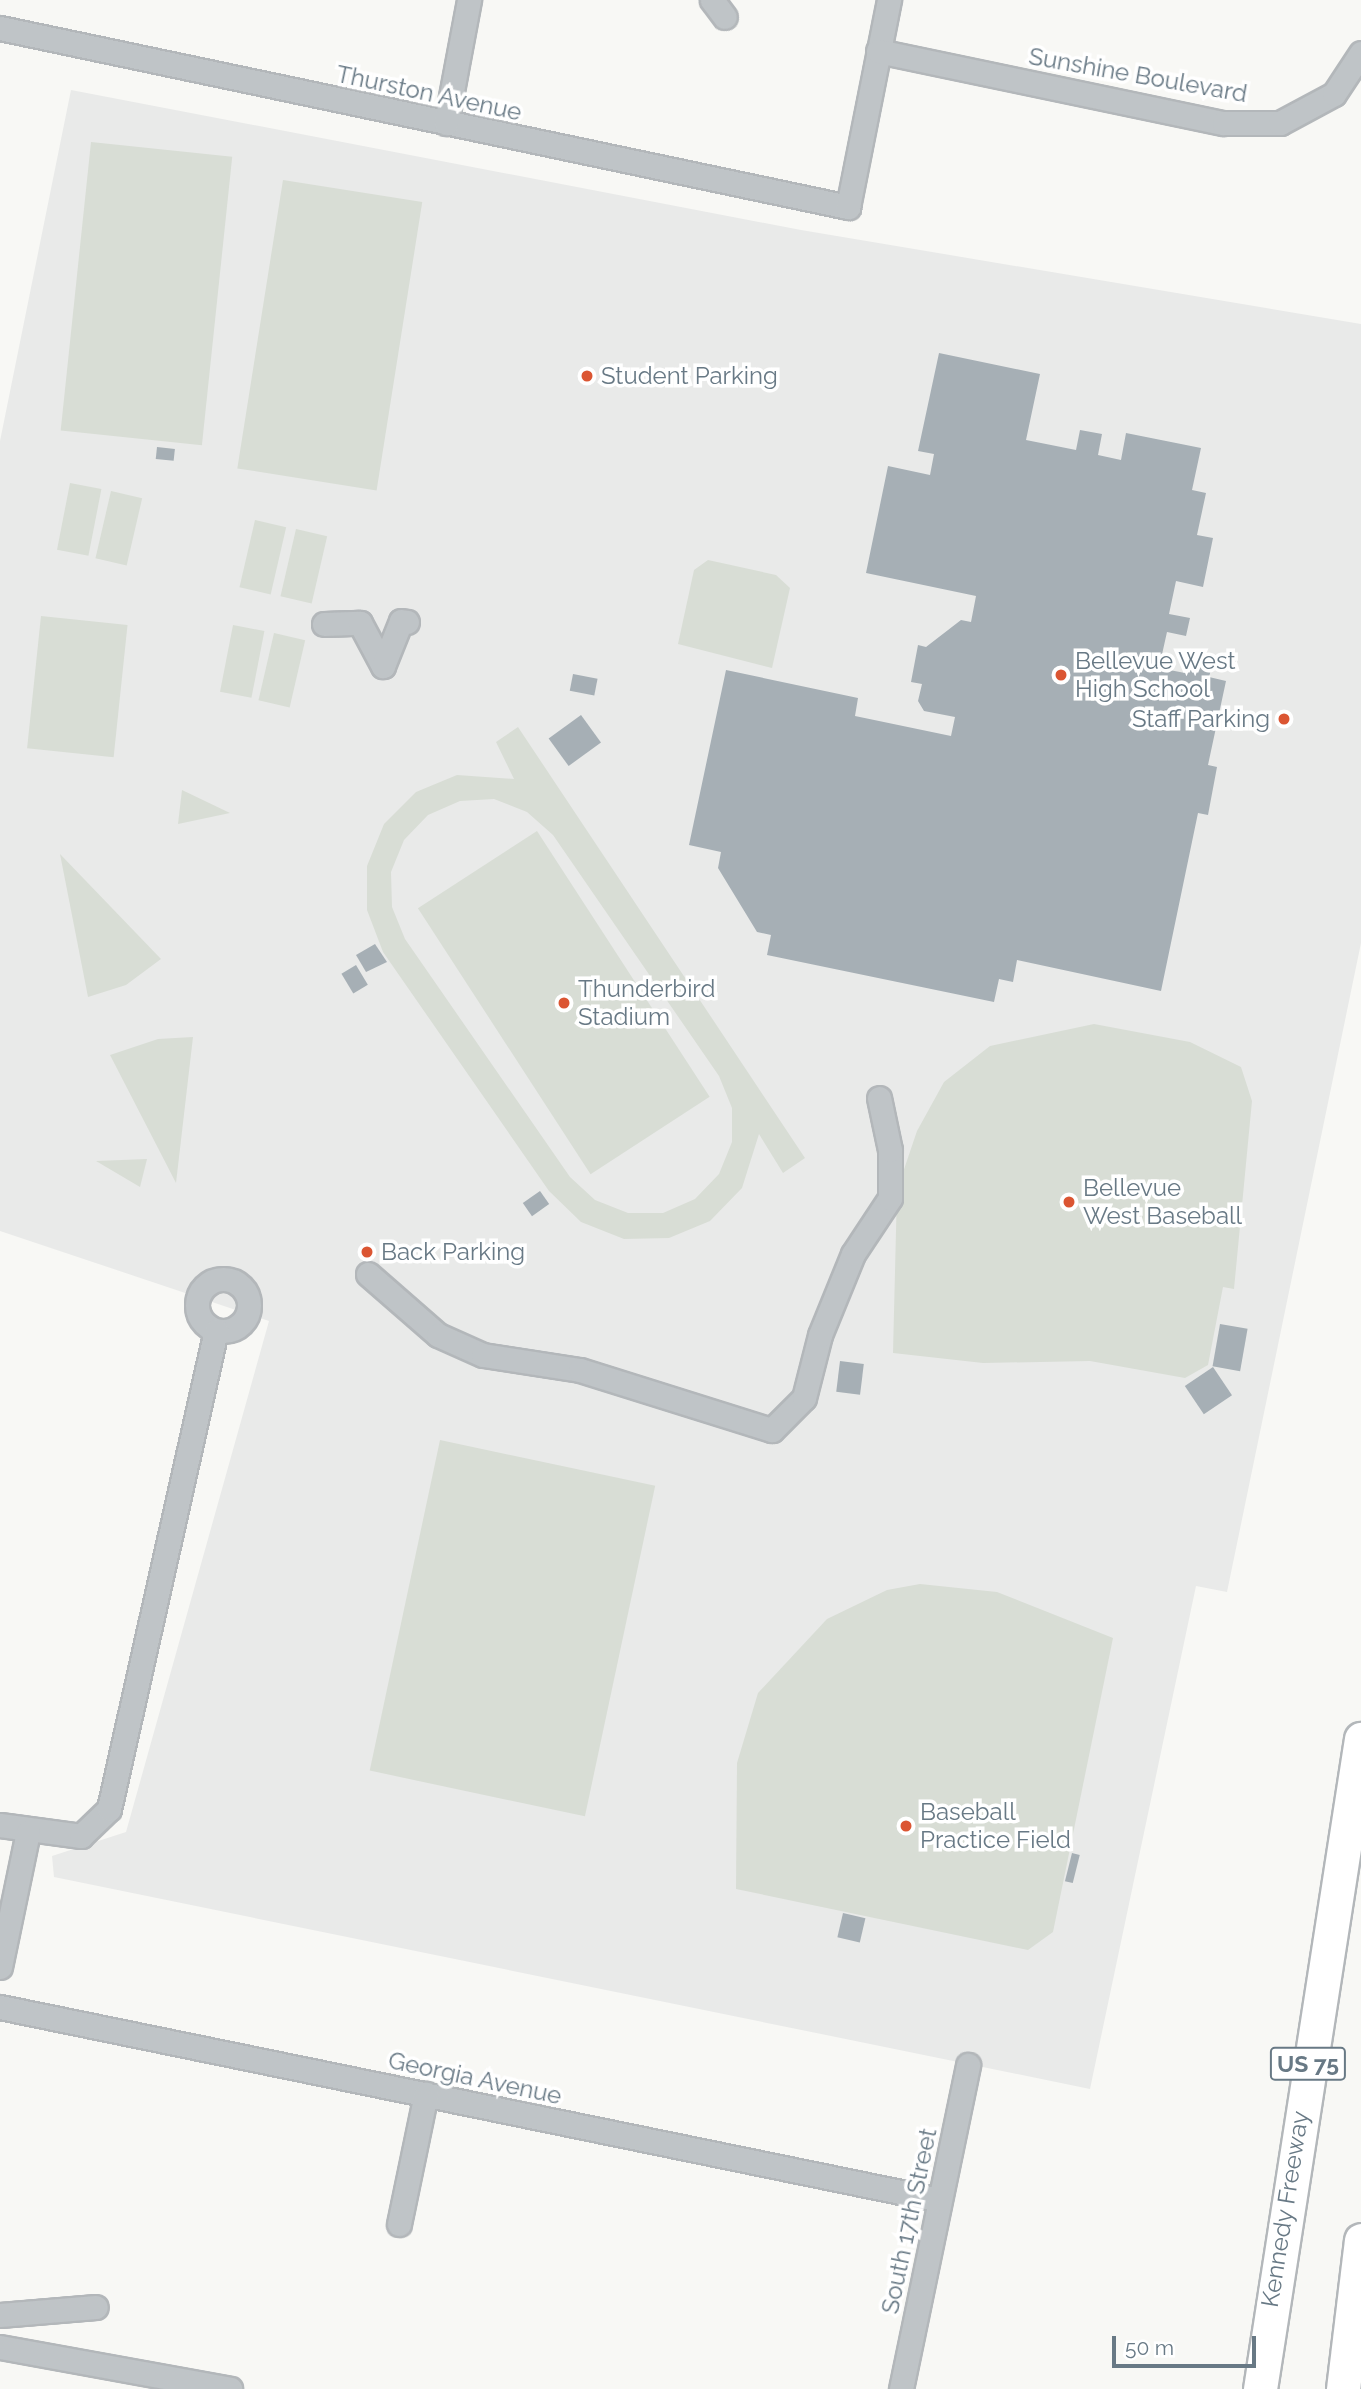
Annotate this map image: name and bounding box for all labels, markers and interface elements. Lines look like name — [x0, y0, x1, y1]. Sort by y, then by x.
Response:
street label: Sunshine Boulevard — [1027, 42, 1249, 108]
street label: Thurston Avenue — [333, 59, 525, 127]
place label: Student Parking — [601, 362, 778, 390]
marker: Student Parking — [579, 368, 595, 384]
place label: Bellevue West High School — [1075, 647, 1236, 703]
marker: Bellevue West High School — [1053, 667, 1069, 683]
place label: Staff Parking — [1131, 705, 1270, 733]
marker: Staff Parking — [1276, 711, 1292, 727]
place label: Thunderbird Stadium — [578, 975, 715, 1031]
marker: Thunderbird Stadium — [556, 995, 572, 1011]
place label: Bellevue West Baseball — [1083, 1174, 1242, 1230]
marker: Bellevue West Baseball — [1061, 1194, 1077, 1210]
place label: Back Parking — [381, 1238, 525, 1266]
marker: Back Parking — [359, 1244, 375, 1260]
place label: Baseball Practice Field — [920, 1798, 1071, 1854]
marker: Baseball Practice Field — [898, 1818, 914, 1834]
road number: US 75 — [1270, 2044, 1346, 2084]
street label: Georgia Avenue — [385, 2046, 565, 2110]
street label: Kennedy Freeway — [1255, 2109, 1315, 2309]
street label: South 17th Street — [875, 2126, 943, 2316]
scale bar — [1116, 2322, 1260, 2366]
text: 50 m — [1125, 2335, 1174, 2360]

